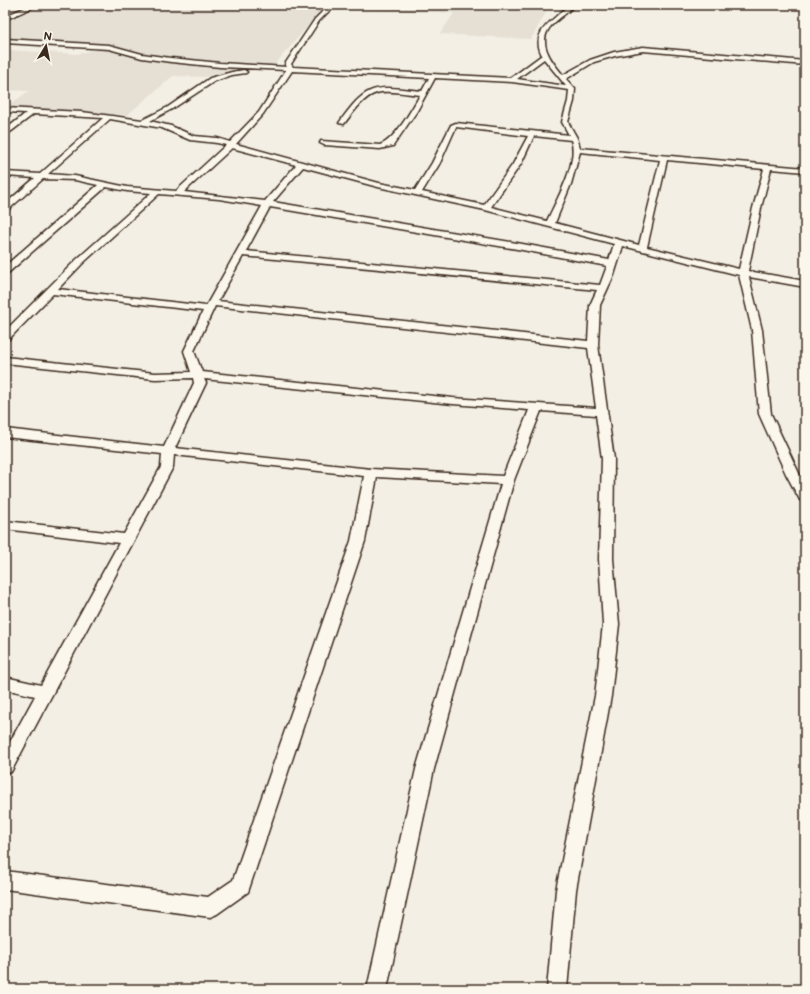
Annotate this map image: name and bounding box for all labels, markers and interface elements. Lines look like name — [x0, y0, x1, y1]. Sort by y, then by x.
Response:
north arrow — [26, 26, 66, 66]
text: N — [42, 30, 53, 44]

